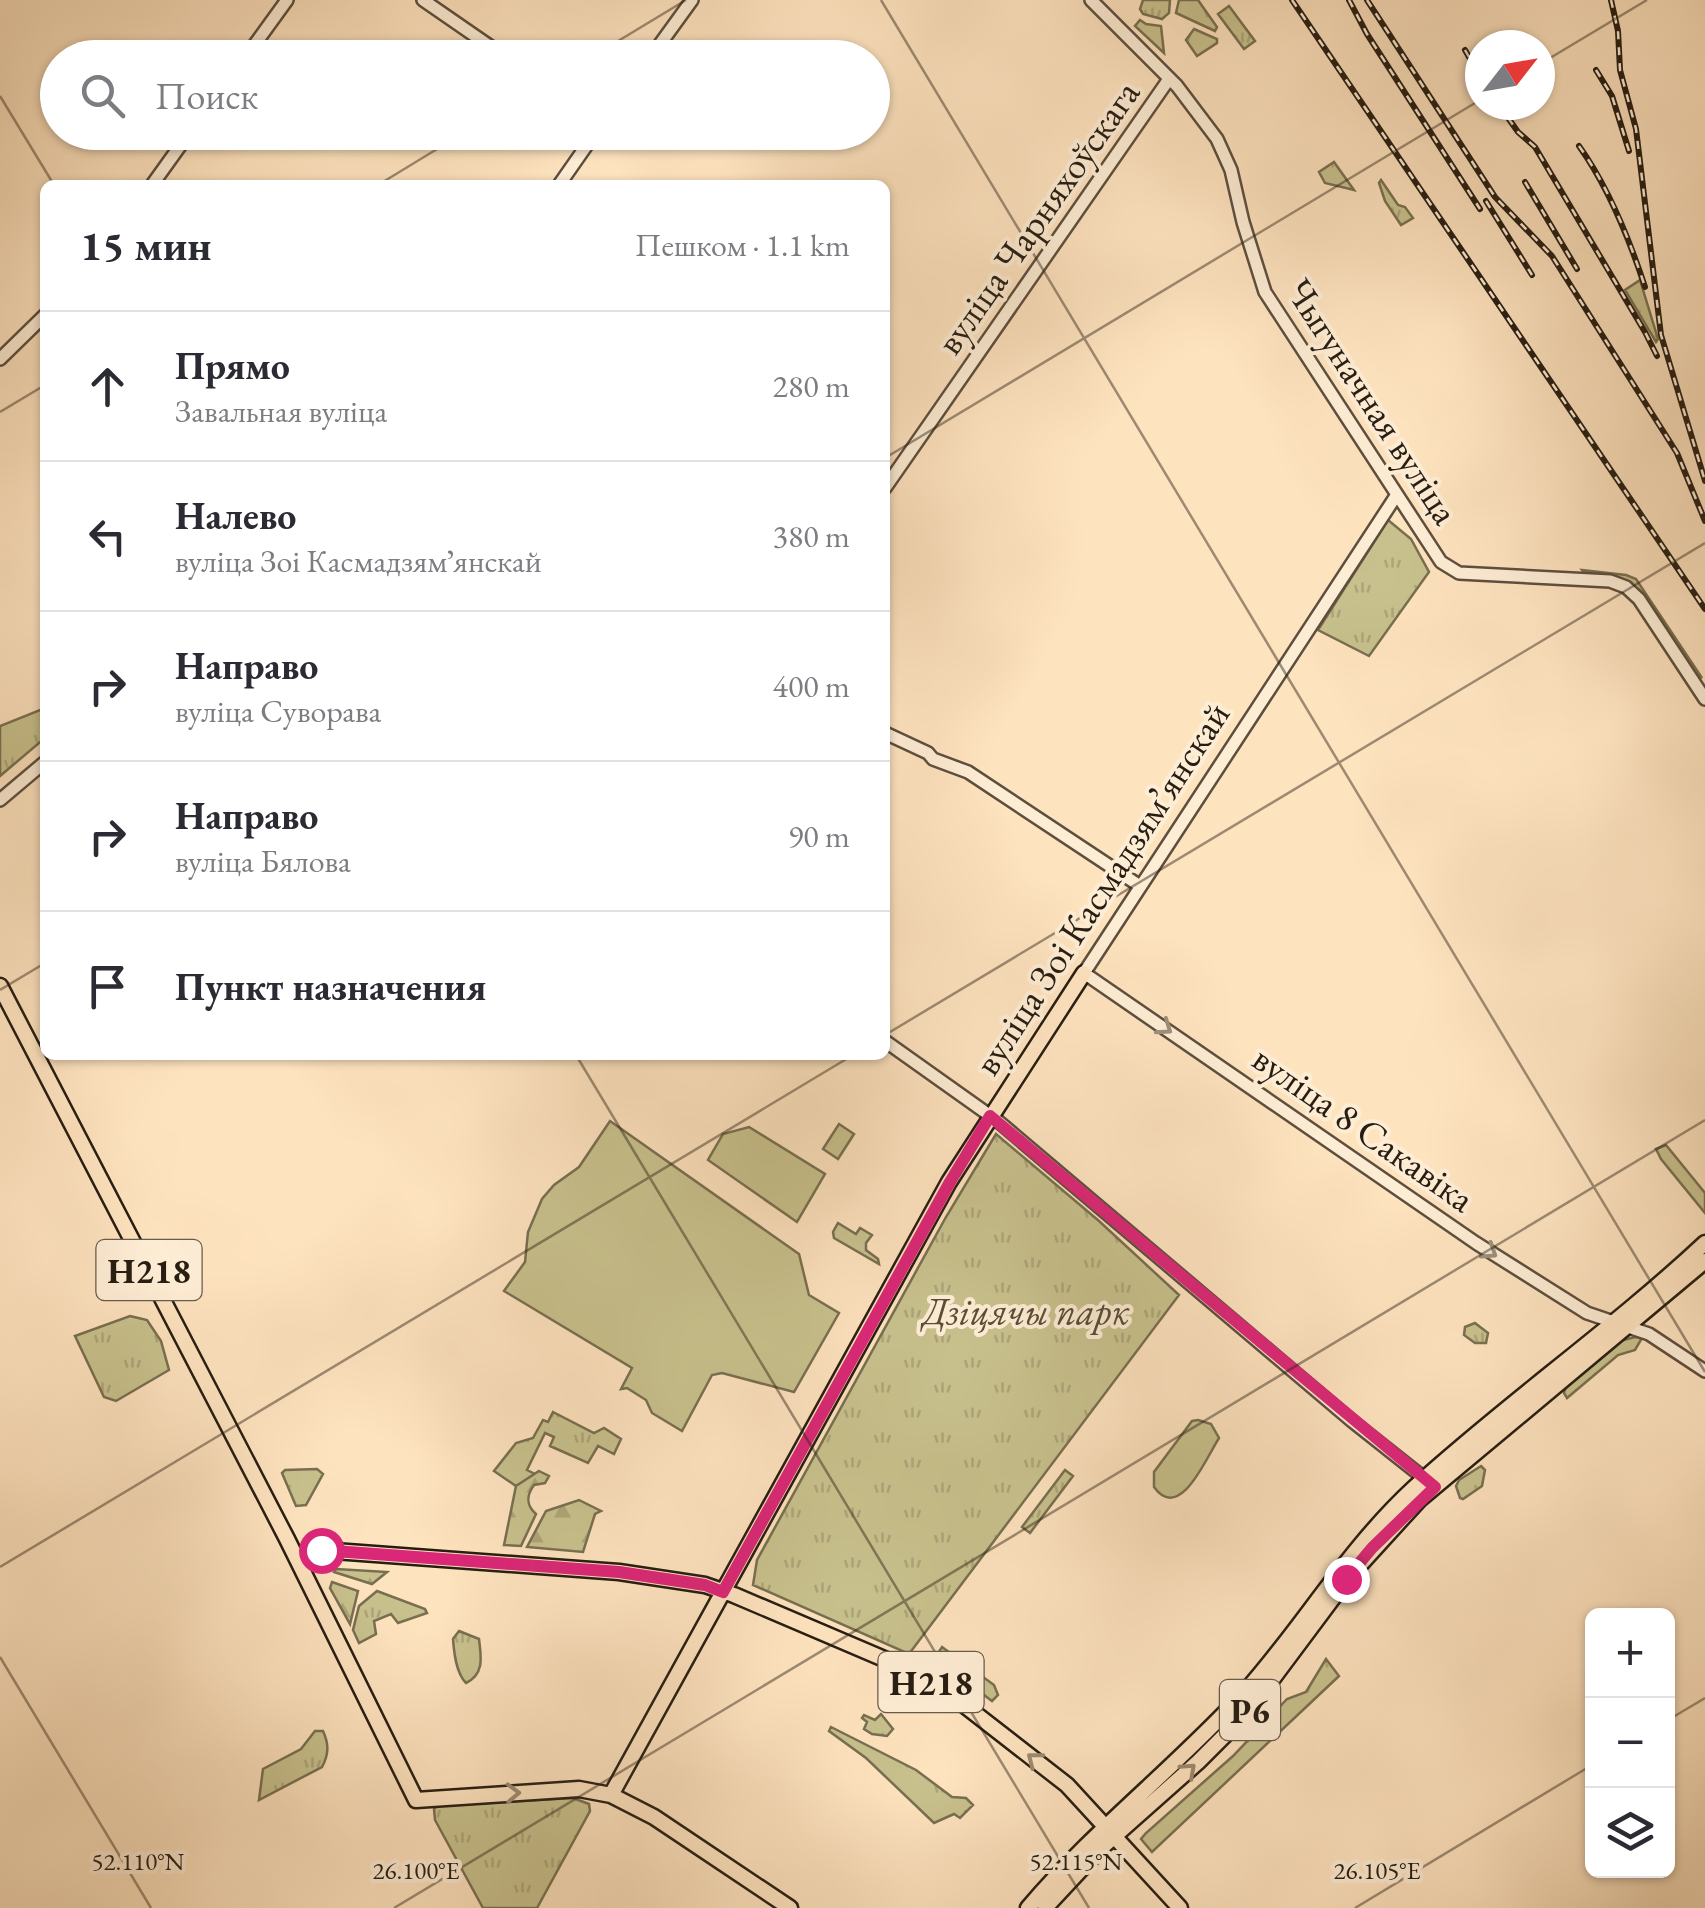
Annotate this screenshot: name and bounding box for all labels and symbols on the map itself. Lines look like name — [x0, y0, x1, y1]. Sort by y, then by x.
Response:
north arrow — [1465, 30, 1555, 120]
street label: вуліца Чарняхоўскага — [924, 70, 1150, 364]
street label: Чыгуначная вуліца — [1275, 269, 1471, 534]
street label: вуліца Зоі Касмадзямʼянскай — [962, 692, 1240, 1084]
one-way arrow — [1153, 1016, 1172, 1034]
street label: вуліца 8 Сакавіка — [1243, 1033, 1485, 1223]
one-way arrow — [1480, 1239, 1498, 1258]
road number: Н218 — [96, 1240, 202, 1300]
park label: Дзіцячы парк — [920, 1286, 1130, 1335]
route start — [299, 1528, 345, 1574]
route end — [1324, 1557, 1370, 1603]
road number: Н218 — [878, 1652, 984, 1712]
road number: Р6 — [1220, 1680, 1280, 1740]
one-way arrow — [1027, 1753, 1045, 1771]
one-way arrow — [1177, 1764, 1196, 1782]
one-way arrow — [506, 1782, 522, 1803]
text: 52.110°N — [92, 1845, 185, 1877]
text: 52.115°N — [1030, 1845, 1123, 1877]
text: 26.100°E — [372, 1854, 460, 1886]
text: 26.105°E — [1333, 1854, 1421, 1886]

